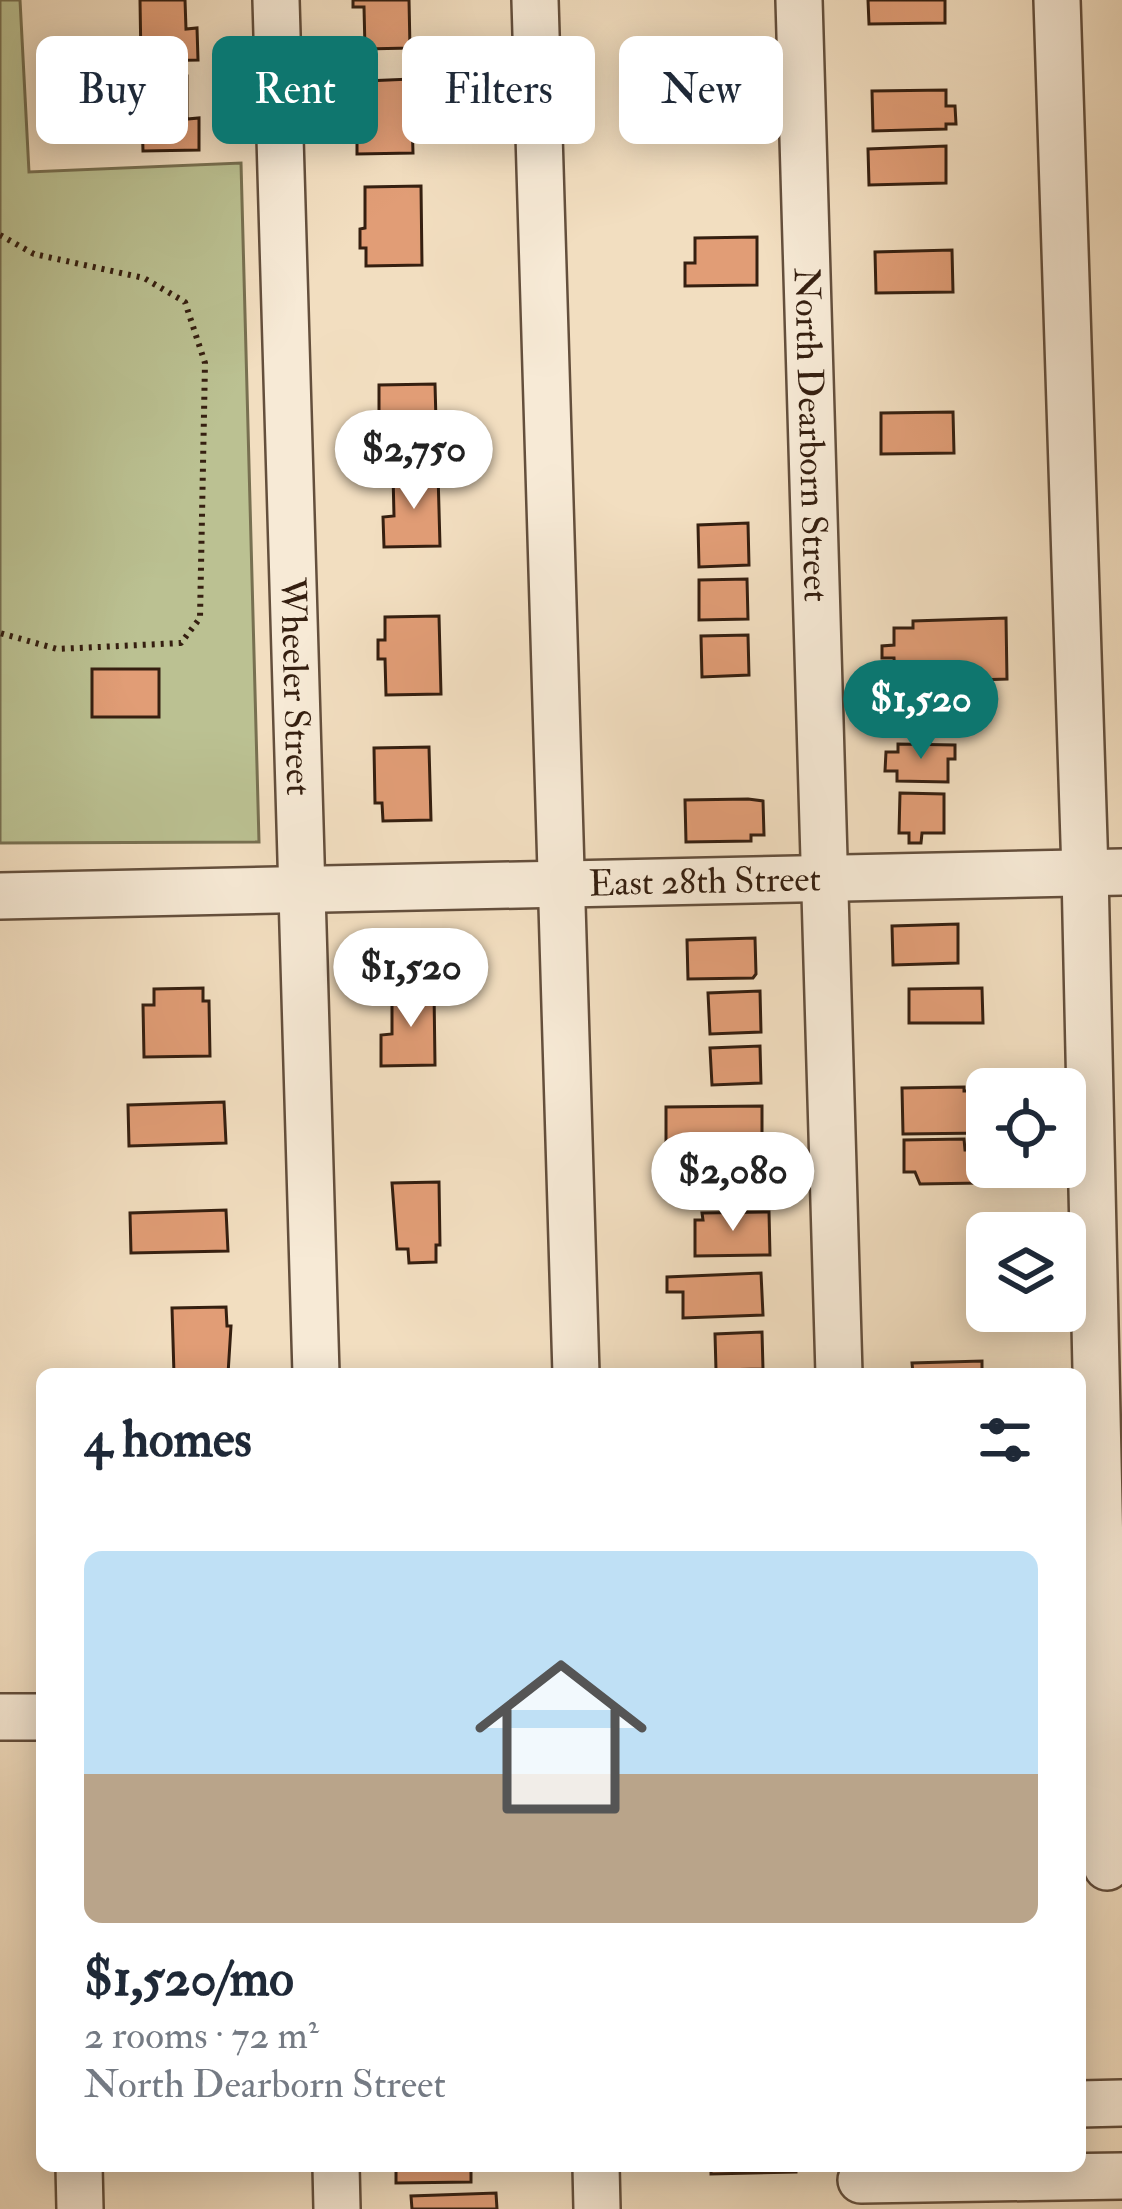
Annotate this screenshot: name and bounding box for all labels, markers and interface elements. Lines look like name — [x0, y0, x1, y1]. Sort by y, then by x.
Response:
chip: Buy — [36, 36, 188, 144]
chip: Rent — [212, 36, 378, 144]
chip: Filters — [402, 36, 595, 144]
chip: New — [619, 36, 783, 144]
street label: North Dearborn Street — [784, 267, 839, 603]
pin: $2,750 — [316, 410, 512, 512]
text: $2,750 — [362, 424, 466, 473]
street label: Wheeler Street — [270, 576, 322, 796]
pin: $1,520 — [823, 660, 1019, 762]
text: $1,520 — [870, 674, 972, 723]
street label: East 28th Street — [588, 856, 822, 906]
pin: $1,520 — [313, 928, 509, 1030]
text: $1,520 — [360, 942, 462, 991]
map controls — [966, 1068, 1086, 1332]
button: locate — [966, 1068, 1086, 1188]
pin: $2,080 — [635, 1132, 831, 1234]
text: $2,080 — [678, 1146, 788, 1195]
button: layers — [966, 1212, 1086, 1332]
icon: filters — [972, 1407, 1038, 1473]
text: 4 homes — [84, 1408, 252, 1472]
icon: home — [453, 1629, 669, 1845]
text: $1,520/mo — [84, 1947, 294, 2011]
text: 2 rooms · 72 m² — [84, 2011, 319, 2060]
text: North Dearborn Street — [84, 2060, 446, 2109]

